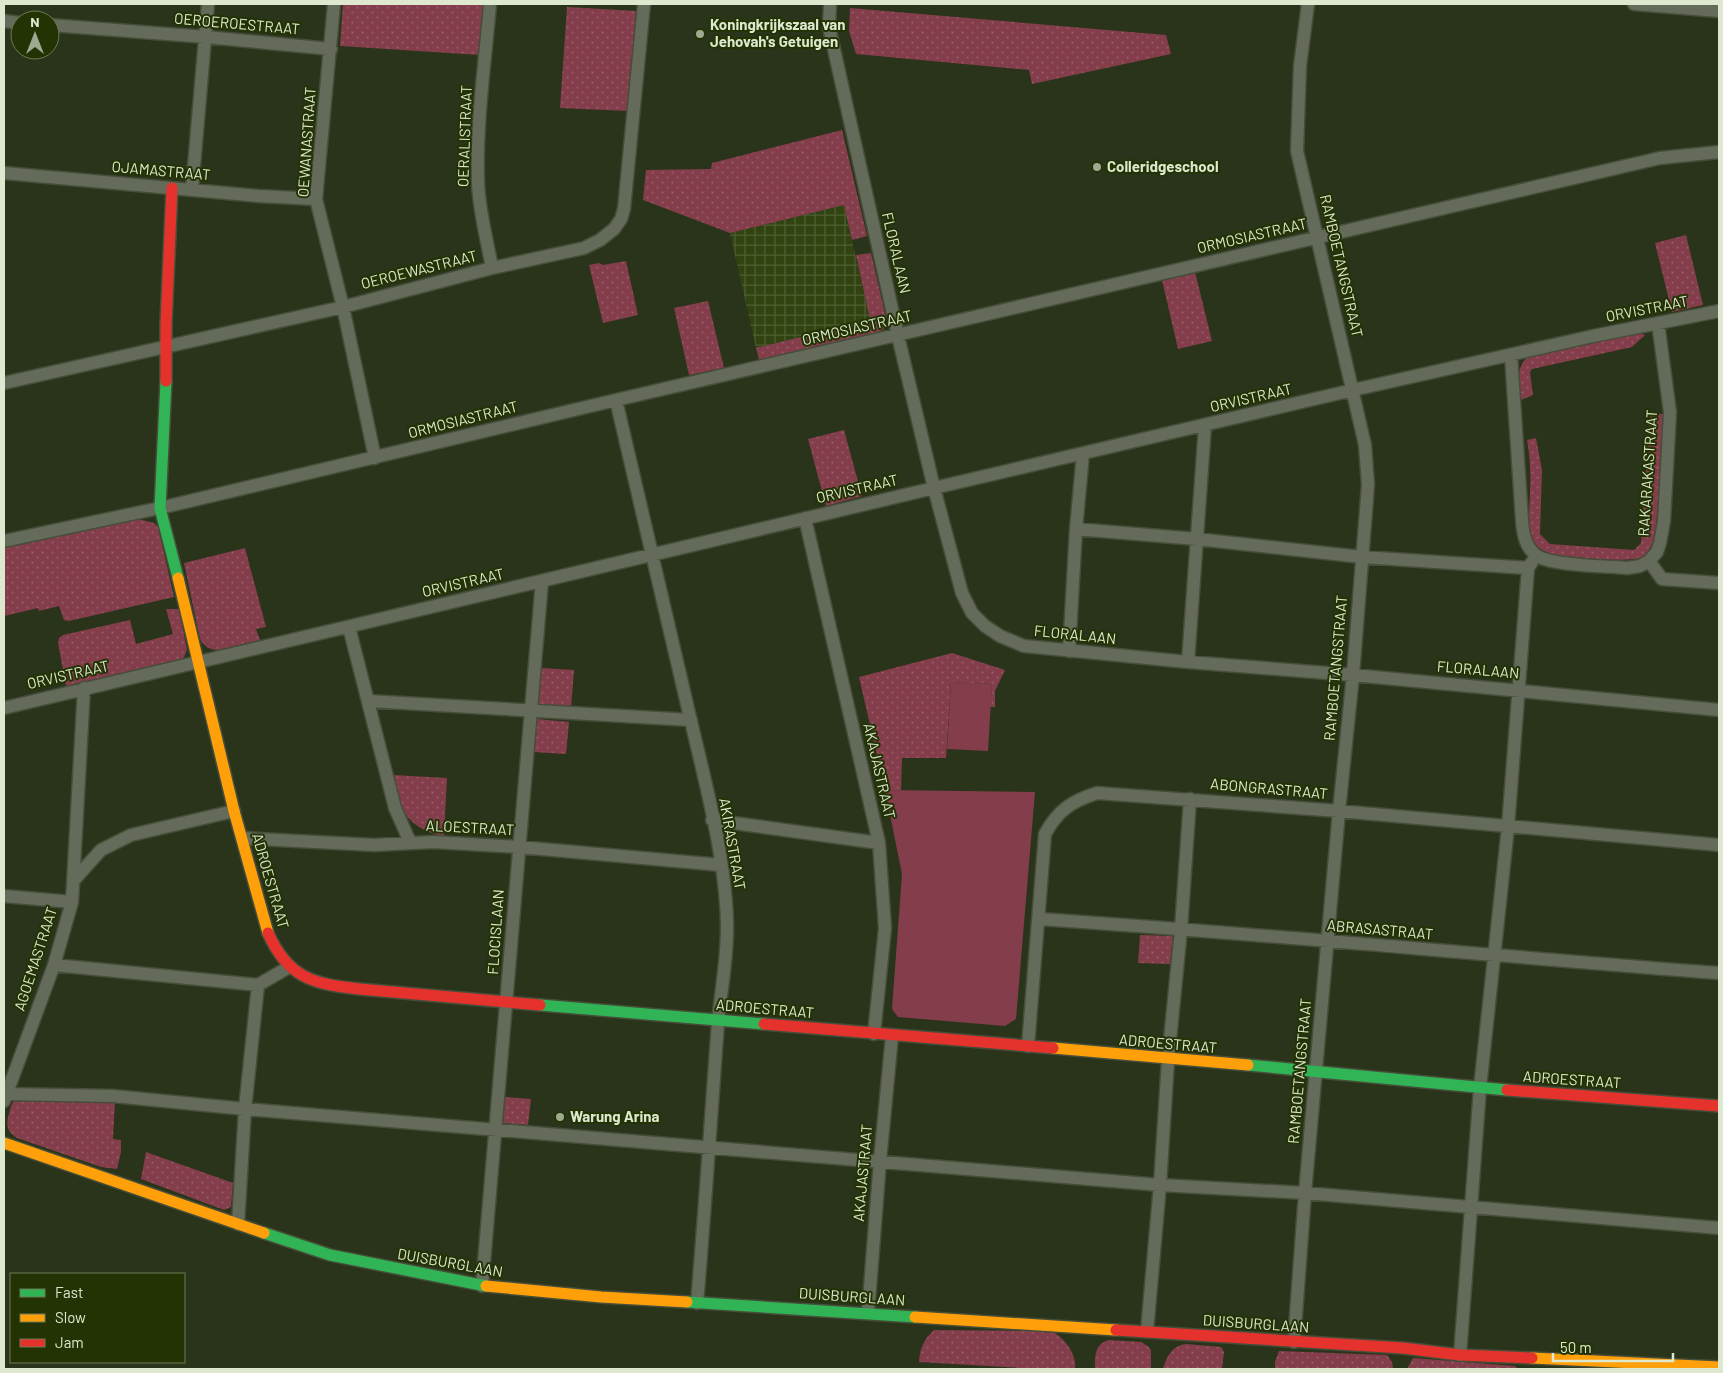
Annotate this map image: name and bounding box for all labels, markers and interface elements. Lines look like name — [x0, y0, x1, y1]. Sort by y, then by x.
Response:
street label: OEROEROESTRAAT — [174, 9, 301, 37]
north arrow — [10, 10, 60, 60]
text: N — [30, 13, 40, 30]
place label: Koningkrijkszaal van Jehovah's Getuigen — [710, 15, 845, 50]
marker: Koningkrijkszaal van Jehovah's Getuigen — [694, 28, 706, 40]
street label: OERALISTRAAT — [453, 85, 475, 187]
street label: OEWANASTRAAT — [293, 86, 319, 198]
street label: OJAMASTRAAT — [111, 157, 211, 183]
place label: Colleridgeschool — [1107, 157, 1219, 175]
marker: Colleridgeschool — [1091, 161, 1103, 173]
street label: RAMBOETANGSTRAAT — [1317, 193, 1367, 339]
street label: FLORALAAN — [879, 210, 915, 295]
street label: ORMOSIASTRAAT — [1195, 214, 1308, 256]
street label: OEROEWASTRAAT — [359, 246, 479, 292]
street label: ORVISTRAAT — [1604, 291, 1690, 325]
street label: ORMOSIASTRAAT — [800, 306, 913, 348]
street label: ORVISTRAAT — [1208, 379, 1294, 415]
street label: ORMOSIASTRAAT — [406, 397, 519, 441]
street label: RAKARAKASTRAAT — [1634, 409, 1660, 537]
street label: ORVISTRAAT — [814, 470, 900, 506]
street label: ORVISTRAAT — [420, 564, 506, 600]
street label: RAMBOETANGSTRAAT — [1320, 594, 1350, 741]
street label: FLORALAAN — [1033, 621, 1117, 647]
street label: ORVISTRAAT — [25, 656, 111, 692]
street label: FLORALAAN — [1436, 656, 1520, 682]
street label: AKAJASTRAAT — [860, 721, 900, 820]
street label: ABONGRASTRAAT — [1210, 774, 1329, 802]
street label: AKIRASTRAAT — [716, 796, 750, 891]
street label: ALOESTRAAT — [425, 816, 515, 838]
street label: ADROESTRAAT — [249, 831, 293, 931]
street label: FLOCISLAAN — [483, 889, 507, 975]
street label: AGOEMASTRAAT — [10, 904, 60, 1013]
street label: ABRASASTRAAT — [1326, 915, 1434, 943]
street label: ADROESTRAAT — [715, 995, 815, 1021]
street label: RAMBOETANGSTRAAT — [1284, 997, 1314, 1144]
street label: ADROESTRAAT — [1118, 1030, 1218, 1056]
street label: ADROESTRAAT — [1522, 1067, 1622, 1091]
place label: Warung Arina — [570, 1107, 659, 1125]
marker: Warung Arina — [554, 1111, 566, 1123]
street label: AKAJASTRAAT — [849, 1123, 875, 1222]
street label: DUISBURGLAAN — [396, 1244, 504, 1280]
legend — [10, 1273, 185, 1363]
text: Fast — [55, 1283, 83, 1301]
street label: DUISBURGLAAN — [798, 1283, 906, 1309]
text: Slow — [55, 1308, 86, 1326]
street label: DUISBURGLAAN — [1202, 1310, 1310, 1336]
scale bar — [1553, 1330, 1673, 1362]
text: Jam — [55, 1333, 84, 1351]
text: 50 m — [1560, 1338, 1592, 1356]

